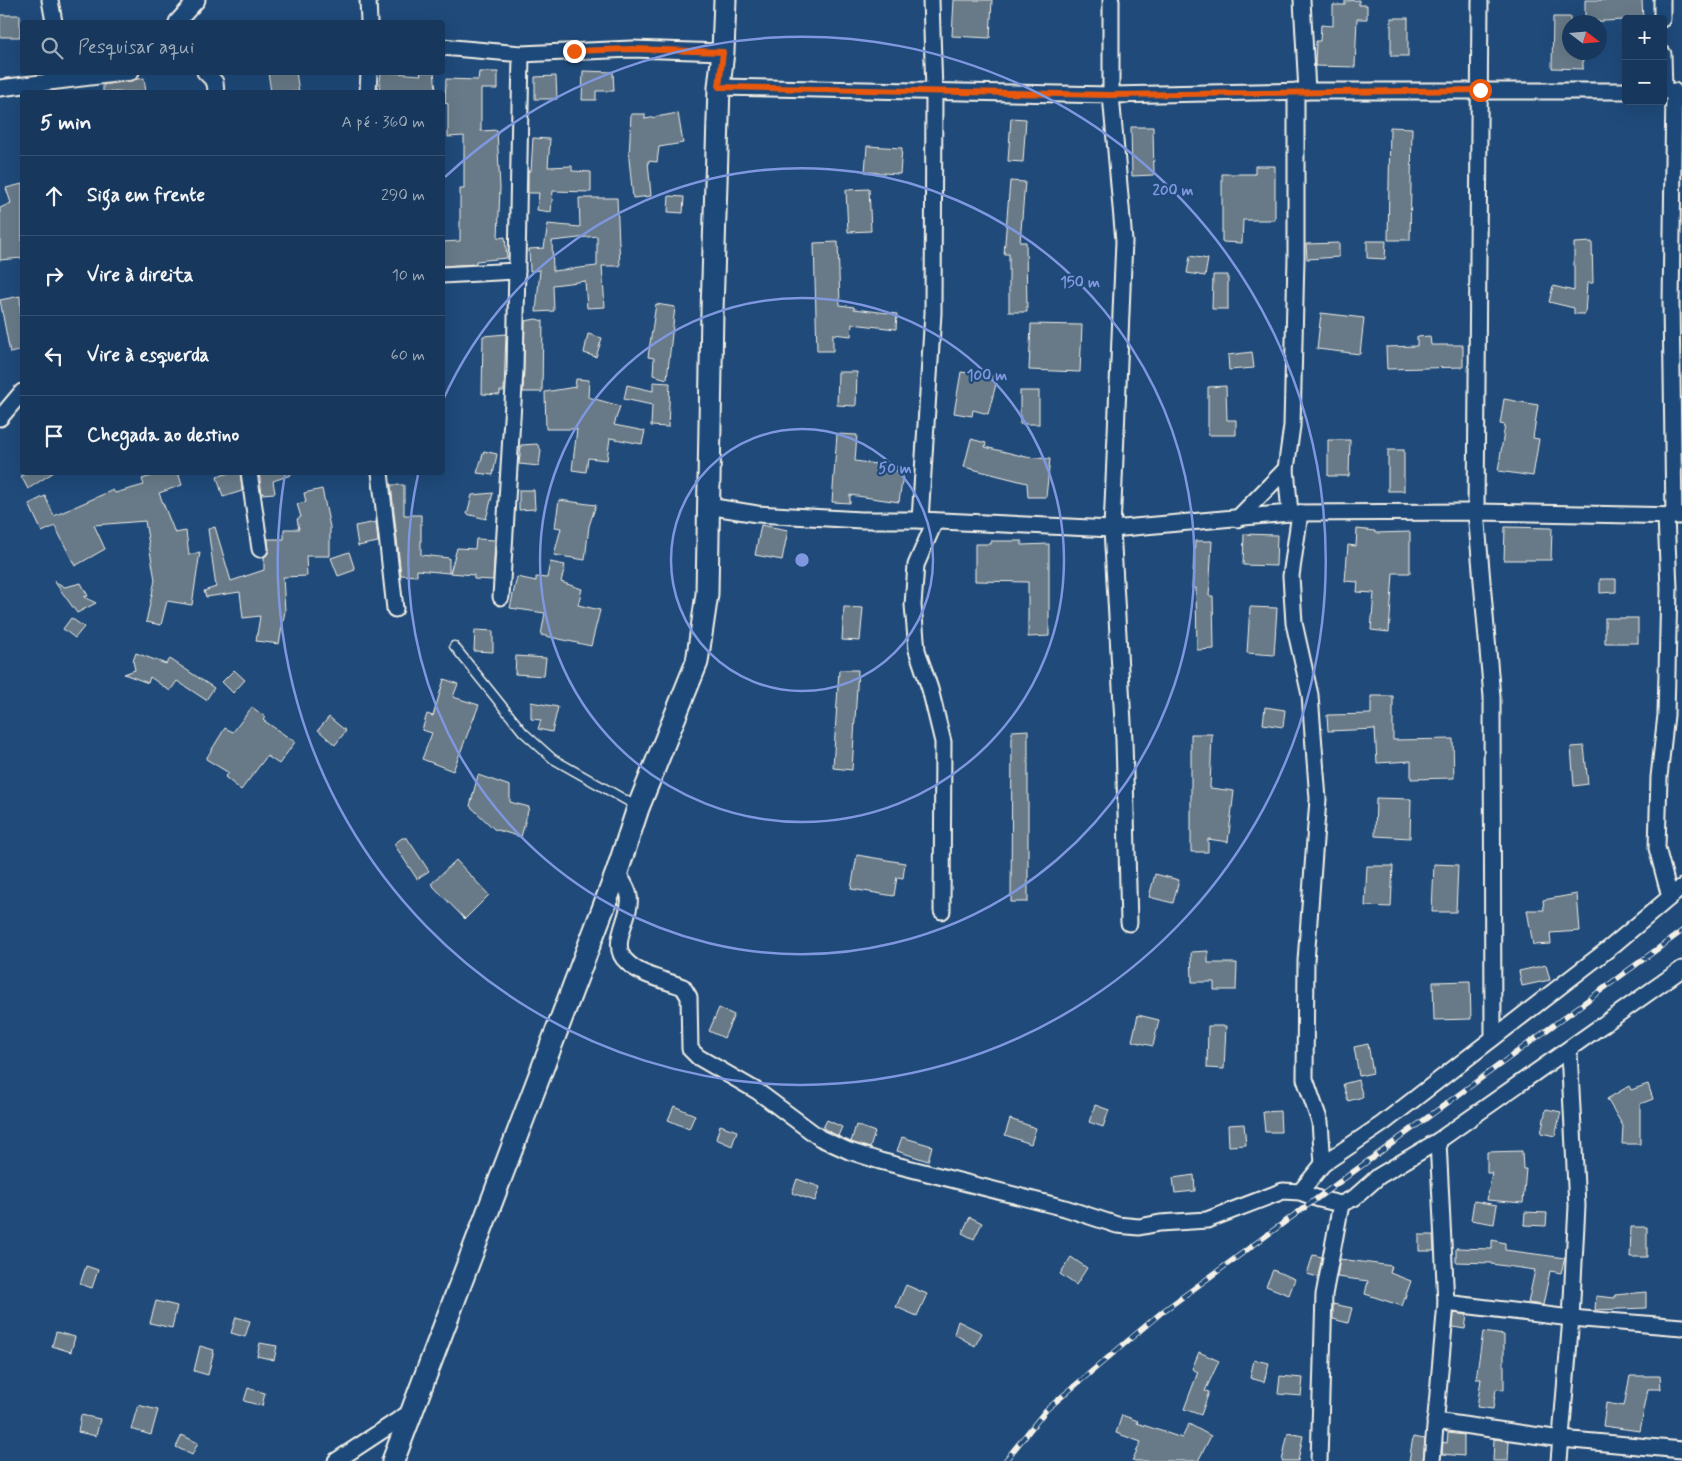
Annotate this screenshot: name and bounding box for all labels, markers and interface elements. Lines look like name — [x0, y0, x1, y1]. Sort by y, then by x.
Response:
north arrow — [1562, 15, 1607, 60]
map controls — [1622, 15, 1667, 105]
button: + — [1622, 15, 1667, 60]
search box — [20, 20, 445, 75]
icon: search — [38, 34, 66, 62]
text: Pesquisar aqui — [78, 35, 194, 60]
route end — [563, 40, 586, 63]
button: − — [1622, 60, 1667, 105]
route start — [1469, 79, 1492, 102]
text: 5 min — [40, 109, 92, 137]
text: A pé · 360 m — [342, 112, 425, 133]
text: 200 m — [1153, 181, 1194, 201]
icon: ahead — [40, 182, 68, 210]
text: Siga em frente — [87, 183, 205, 208]
text: 290 m — [381, 185, 425, 206]
icon: right — [40, 262, 68, 290]
text: Vire à direita — [87, 263, 193, 288]
text: 10 m — [392, 265, 425, 286]
text: 150 m — [1060, 273, 1100, 293]
icon: left — [40, 342, 68, 370]
text: Vire à esquerda — [87, 343, 209, 368]
text: 60 m — [391, 345, 425, 366]
text: 100 m — [967, 366, 1007, 386]
icon: arrive — [40, 422, 68, 450]
text: Chegada ao destino — [87, 423, 239, 448]
text: 50 m — [878, 459, 912, 479]
centre of rings — [793, 551, 811, 569]

